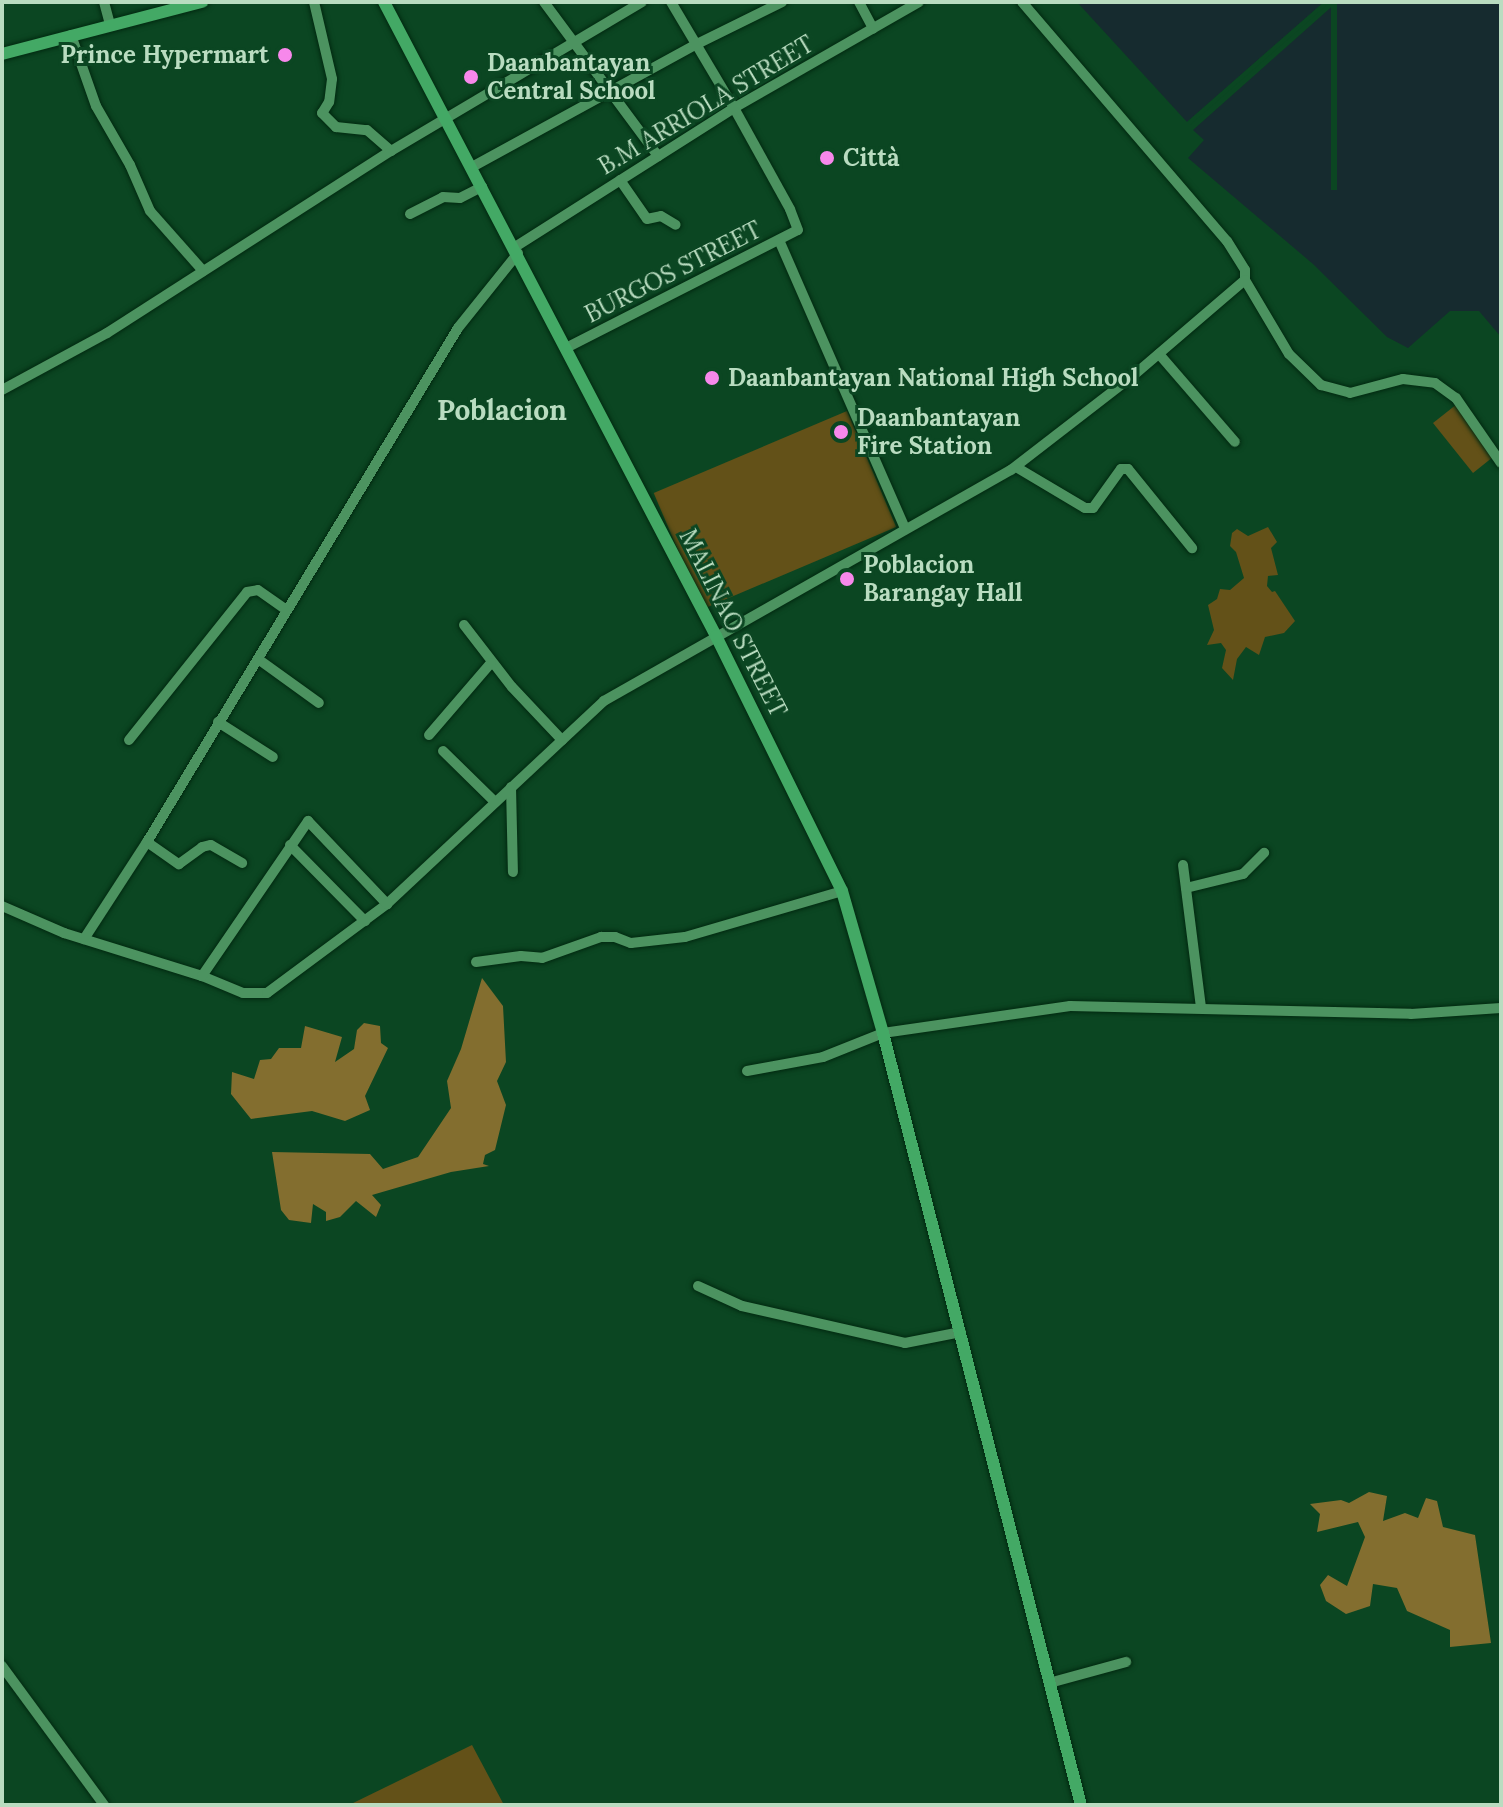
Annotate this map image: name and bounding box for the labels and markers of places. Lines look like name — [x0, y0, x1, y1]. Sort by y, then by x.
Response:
place label: Prince Hypermart — [61, 41, 269, 69]
marker: Prince Hypermart — [276, 46, 294, 64]
place label: Daanbantayan Central School — [487, 49, 656, 105]
marker: Daanbantayan Central School — [462, 68, 480, 86]
place label: Città — [843, 144, 900, 172]
marker: Città — [818, 149, 836, 167]
place label: Daanbantayan National High School — [728, 364, 1139, 392]
marker: Daanbantayan National High School — [703, 369, 721, 387]
place label: Daanbantayan Fire Station — [857, 404, 1020, 460]
marker: Daanbantayan Fire Station — [832, 423, 850, 441]
place label: Poblacion Barangay Hall — [863, 551, 1022, 607]
marker: Poblacion Barangay Hall — [838, 570, 856, 588]

